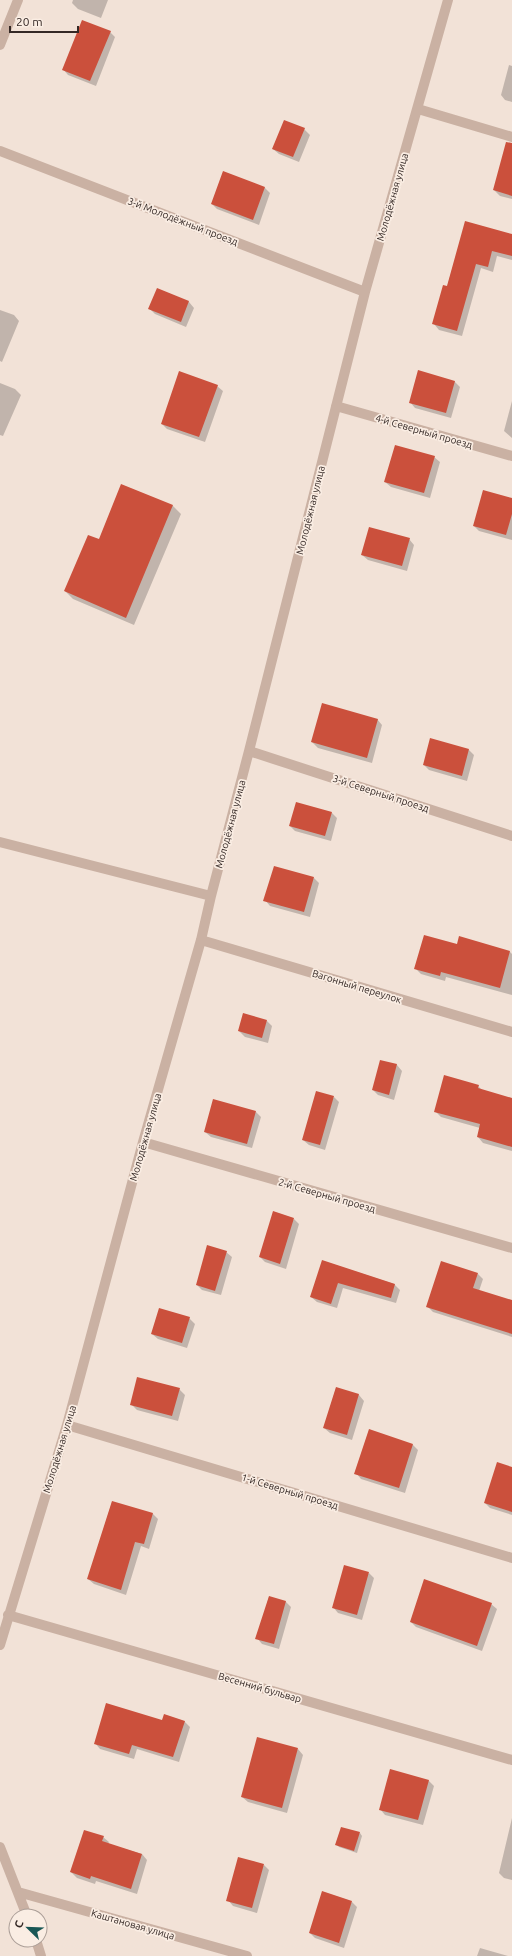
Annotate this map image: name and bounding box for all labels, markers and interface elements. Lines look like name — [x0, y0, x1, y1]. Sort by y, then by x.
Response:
scale bar — [10, 8, 78, 34]
text: 20 m — [16, 15, 43, 28]
street label: Молодёжная улица — [375, 152, 410, 242]
street label: 3-й Молодёжный проезд — [126, 195, 239, 248]
street label: 4-й Северный проезд — [374, 412, 474, 451]
street label: Молодёжная улица — [294, 465, 327, 556]
street label: 3-й Северный проезд — [331, 773, 430, 814]
street label: Молодёжная улица — [213, 779, 248, 870]
street label: Вагонный переулок — [311, 968, 403, 1005]
street label: Молодёжная улица — [128, 1092, 163, 1182]
street label: 2-й Северный проезд — [277, 1176, 377, 1215]
street label: Молодёжная улица — [41, 1404, 78, 1494]
street label: 1-й Северный проезд — [240, 1472, 340, 1511]
street label: Весенний бульвар — [217, 1670, 303, 1705]
street label: Каштановая улица — [90, 1907, 176, 1942]
north arrow — [8, 1908, 48, 1948]
text: С — [12, 1919, 26, 1930]

